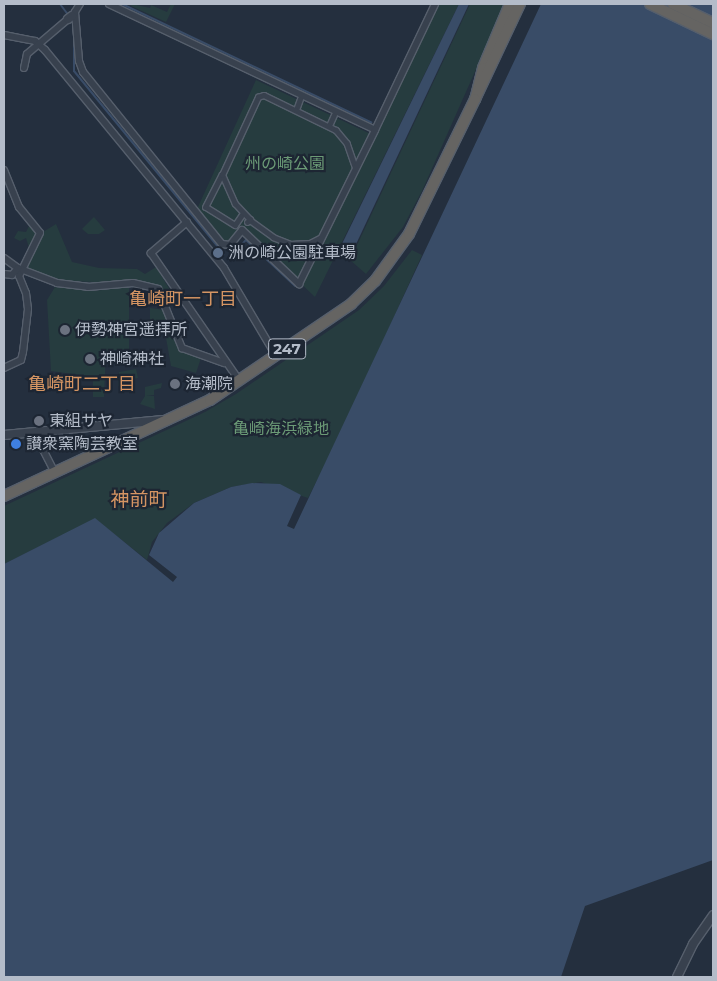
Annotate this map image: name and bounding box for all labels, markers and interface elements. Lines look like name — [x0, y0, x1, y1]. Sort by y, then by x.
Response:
park label: 州の崎公園 — [245, 154, 325, 174]
place label: 洲の崎公園駐車場 — [228, 243, 356, 263]
marker: 洲の崎公園駐車場 — [212, 247, 224, 259]
district label: 亀崎町一丁目 — [129, 288, 237, 310]
place label: 伊勢神宮遥拝所 — [75, 320, 187, 340]
marker: 伊勢神宮遥拝所 — [59, 324, 71, 336]
road number: 247 — [267, 336, 307, 362]
place label: 神崎神社 — [100, 349, 164, 369]
marker: 神崎神社 — [84, 353, 96, 365]
district label: 亀崎町二丁目 — [28, 373, 136, 395]
place label: 海潮院 — [185, 374, 233, 394]
marker: 海潮院 — [169, 378, 181, 390]
place label: 東組サヤ — [49, 411, 113, 431]
marker: 東組サヤ — [33, 415, 45, 427]
park label: 亀崎海浜緑地 — [233, 419, 329, 439]
place label: 讃衆窯陶芸教室 — [26, 434, 138, 454]
marker: 讃衆窯陶芸教室 — [10, 438, 22, 450]
district label: 神前町 — [111, 489, 167, 511]

